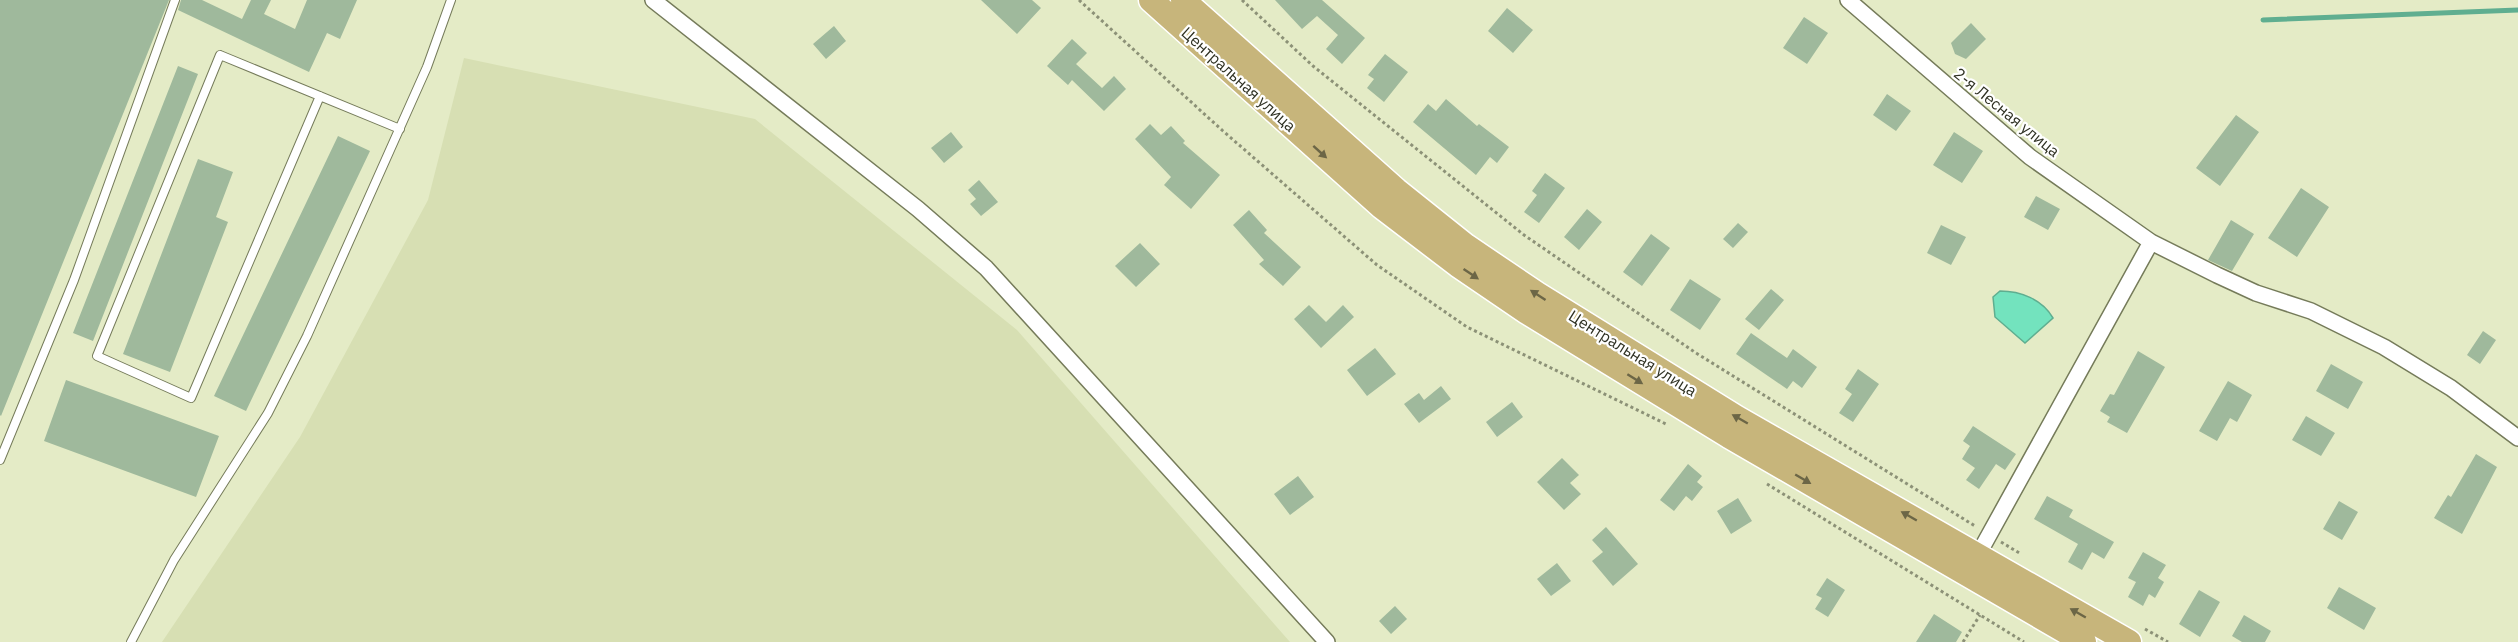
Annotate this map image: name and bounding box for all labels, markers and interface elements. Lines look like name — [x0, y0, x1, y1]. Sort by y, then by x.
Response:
street label: Центральная улица — [1178, 22, 1301, 136]
street label: 2-я Лесная улица — [1950, 63, 2064, 161]
one-way arrow — [1312, 145, 1327, 158]
one-way arrow — [1463, 268, 1479, 279]
one-way arrow — [1530, 289, 1546, 300]
street label: Центральная улица — [1565, 305, 1701, 401]
one-way arrow — [1627, 373, 1643, 384]
one-way arrow — [1731, 414, 1748, 424]
one-way arrow — [1794, 474, 1811, 484]
one-way arrow — [1900, 511, 1917, 521]
one-way arrow — [2069, 608, 2086, 618]

